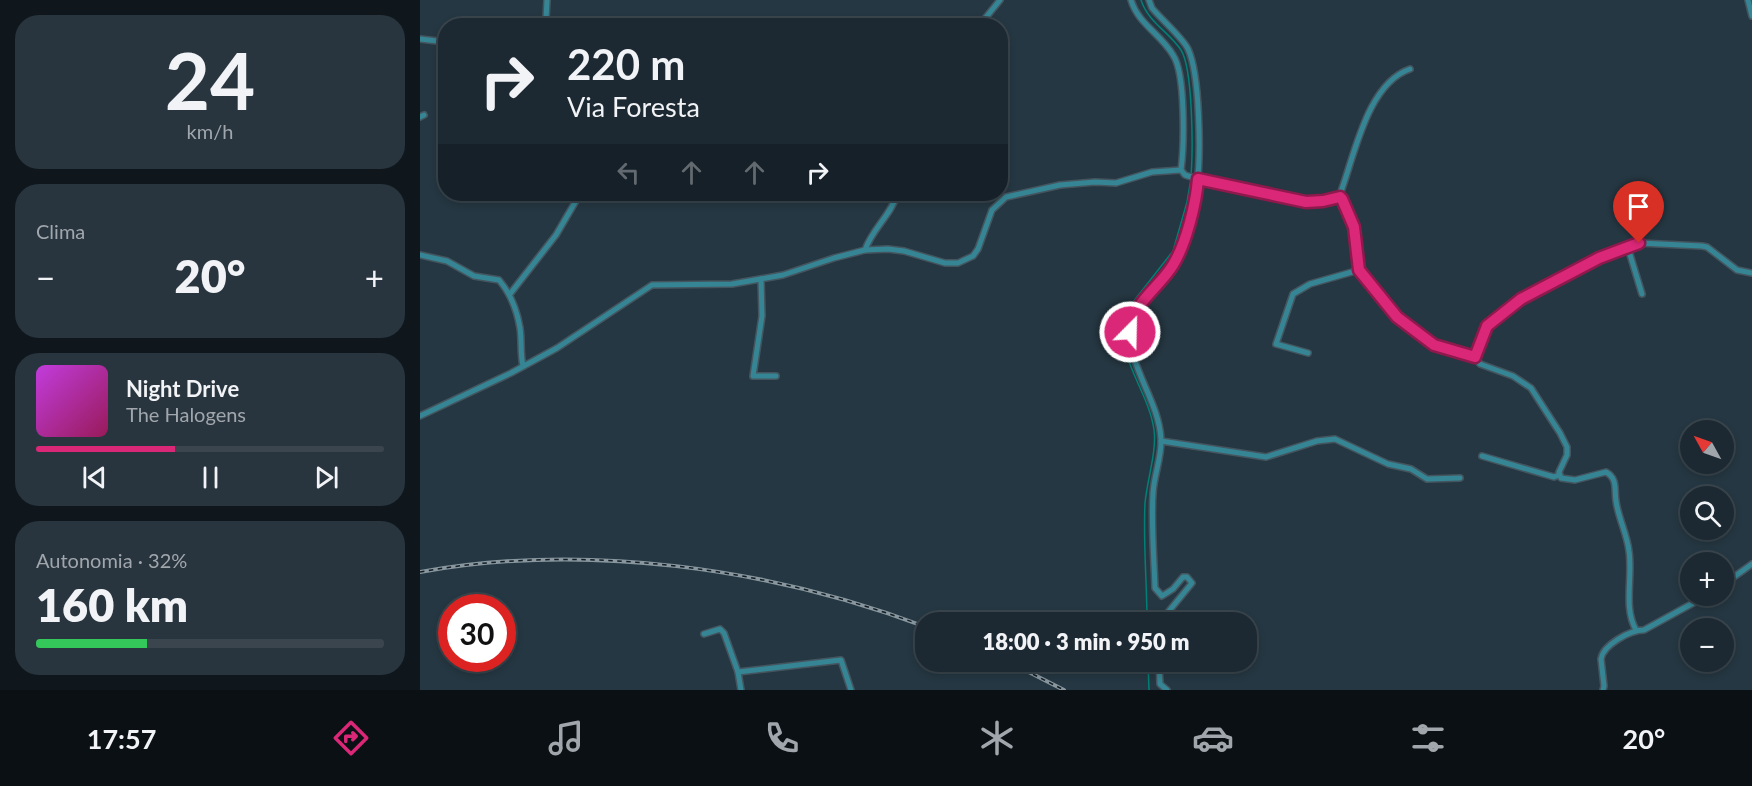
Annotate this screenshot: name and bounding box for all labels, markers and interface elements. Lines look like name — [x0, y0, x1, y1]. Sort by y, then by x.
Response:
text: 24 — [165, 33, 255, 127]
text: 220 m — [567, 39, 685, 89]
icon: right — [468, 42, 546, 120]
text: Via Foresta — [567, 90, 700, 123]
text: km/h — [187, 119, 233, 143]
icon: left — [612, 156, 645, 189]
icon: ahead — [675, 156, 708, 189]
icon: ahead — [738, 156, 771, 189]
icon: right — [801, 156, 834, 189]
pin — [1613, 181, 1664, 243]
icon: arrive — [1622, 190, 1655, 223]
text: Clima — [36, 219, 85, 243]
text: 20° — [175, 249, 245, 303]
text: − — [36, 257, 55, 297]
text: + — [365, 257, 384, 297]
position arrow — [1098, 300, 1162, 364]
text: Night Drive — [126, 375, 239, 402]
text: The Halogens — [126, 402, 246, 426]
north arrow — [1680, 420, 1734, 474]
map controls — [1680, 420, 1734, 672]
icon: previous — [78, 461, 111, 494]
icon: pause — [194, 461, 227, 494]
icon: next — [310, 461, 343, 494]
button: search — [1680, 486, 1734, 540]
text: Autonomia · 32% — [36, 548, 187, 572]
button: + — [1680, 552, 1734, 606]
text: 160 km — [36, 578, 188, 632]
speed limit sign: 30 — [438, 594, 516, 672]
button: − — [1680, 618, 1734, 672]
text: 18:00 · 3 min · 950 m — [983, 628, 1189, 655]
icon: directions — [330, 717, 372, 759]
icon: music — [545, 717, 587, 759]
icon: phone — [761, 717, 803, 759]
icon: climate — [976, 717, 1018, 759]
icon: car — [1192, 717, 1234, 759]
icon: filters — [1407, 717, 1449, 759]
text: 17:57 — [87, 722, 156, 755]
text: 20° — [1623, 722, 1665, 755]

